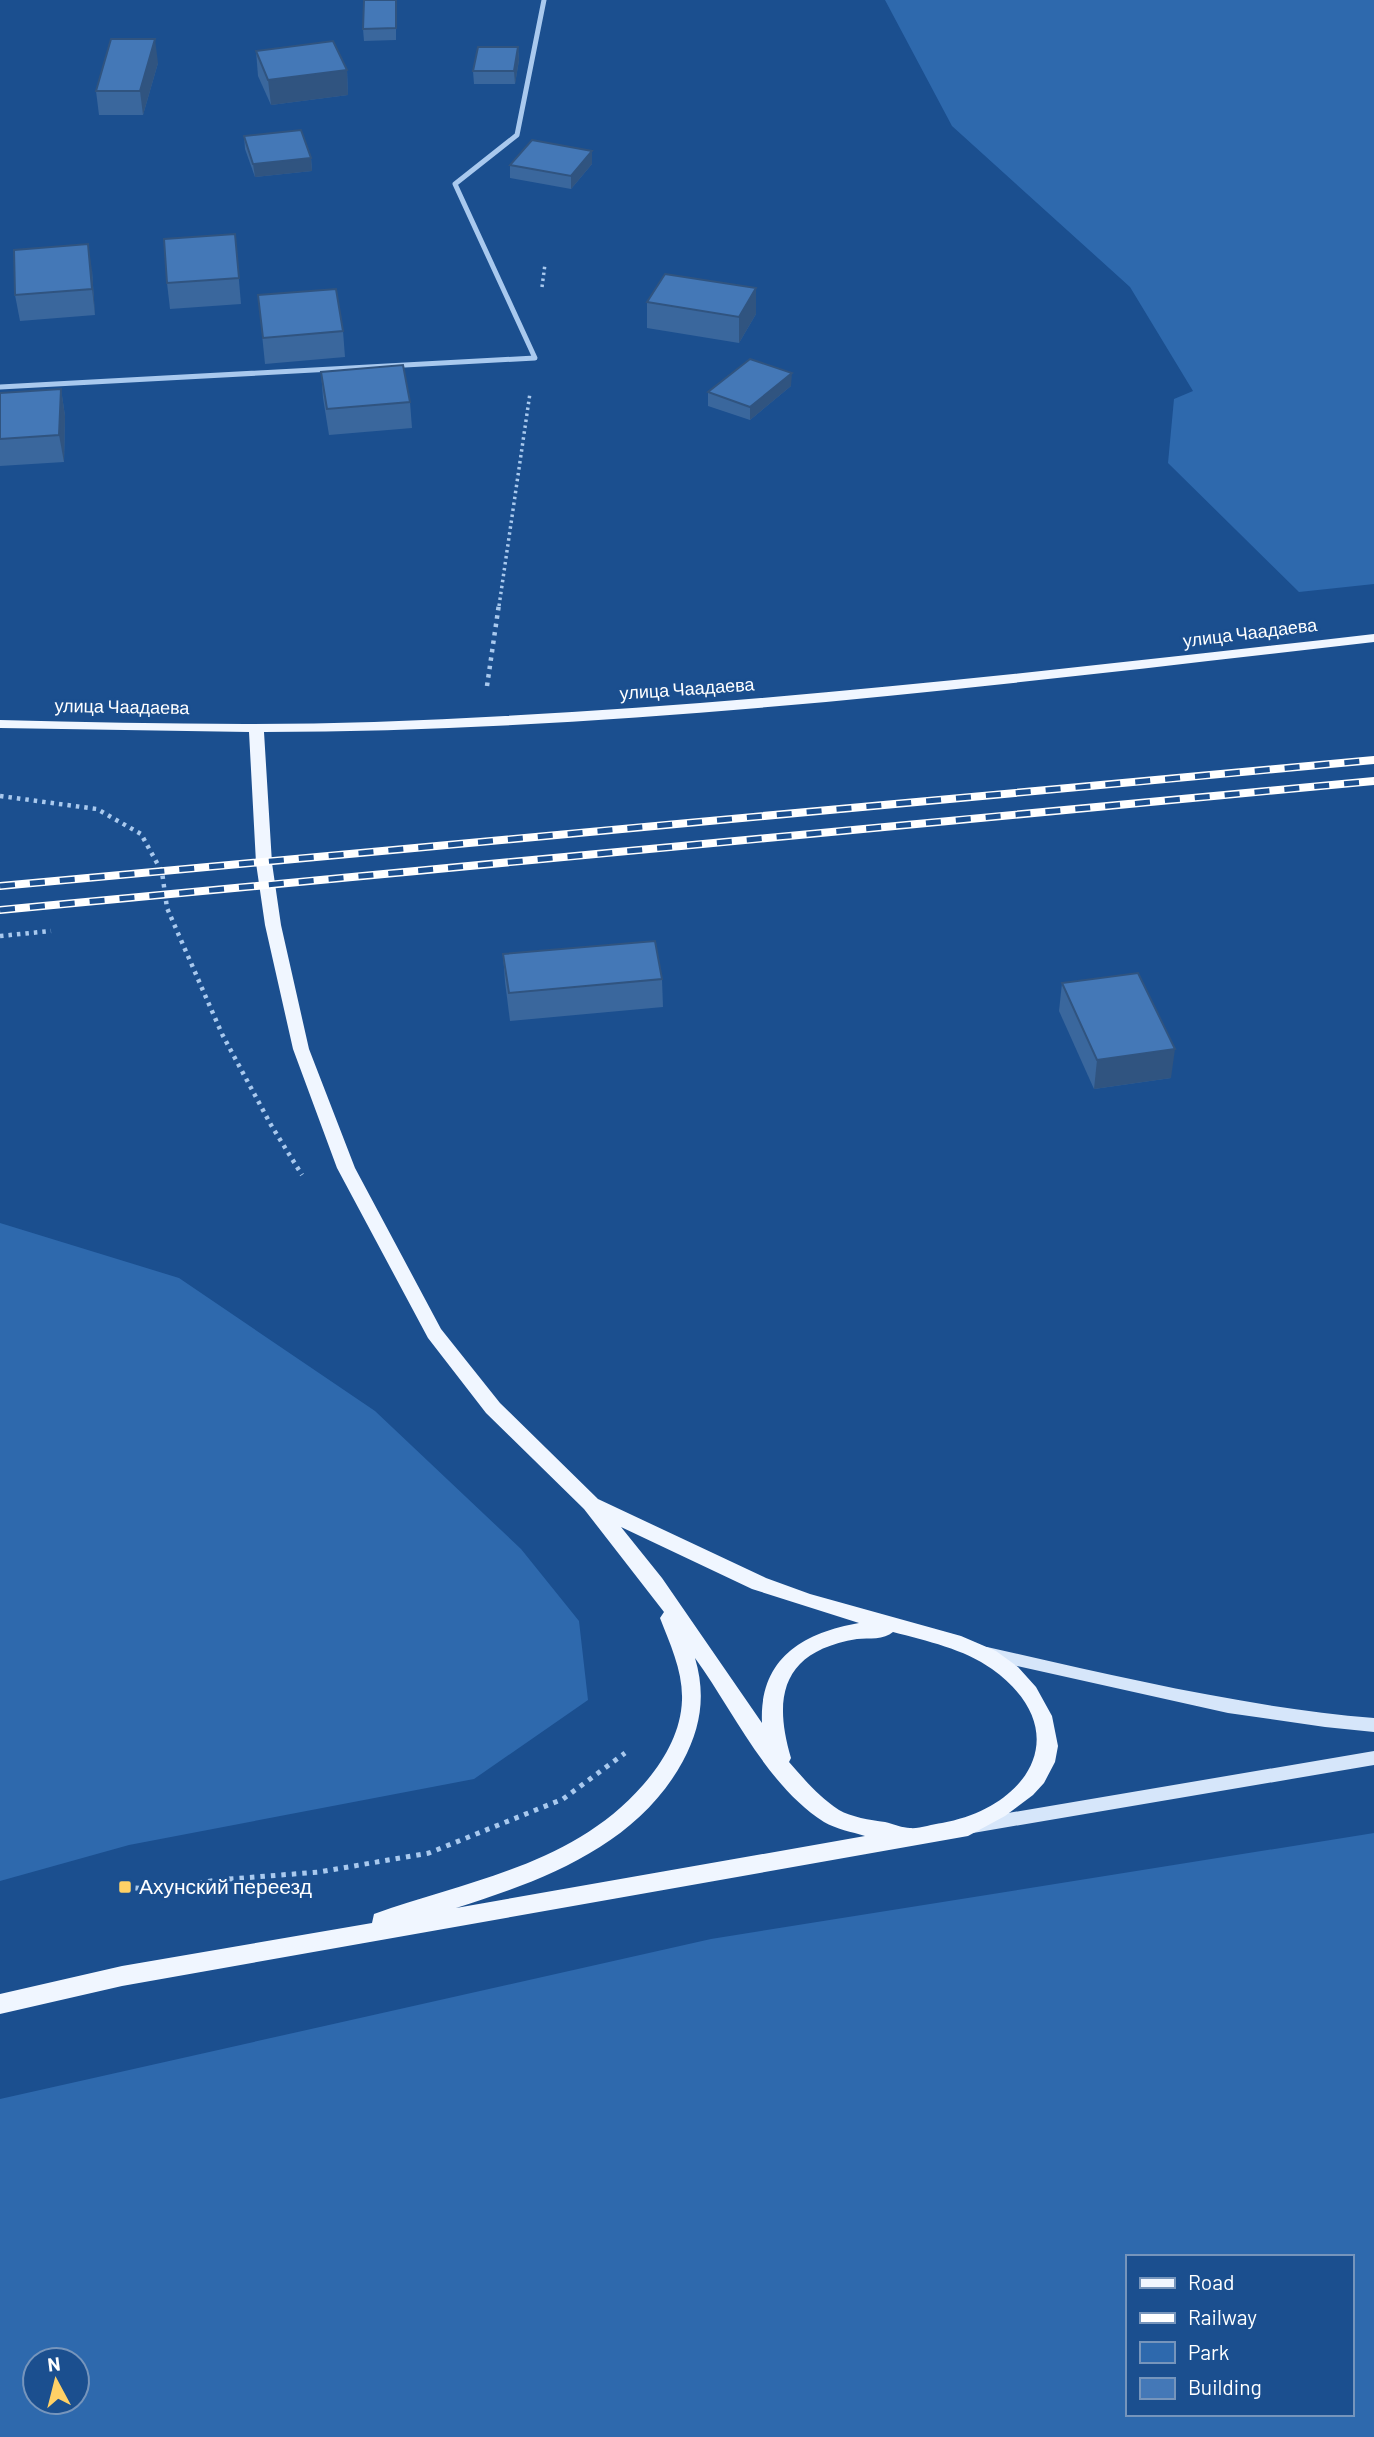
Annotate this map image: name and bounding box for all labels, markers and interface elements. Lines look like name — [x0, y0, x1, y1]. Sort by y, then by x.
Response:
street label: улица Чаадаева — [1182, 613, 1319, 651]
street label: улица Чаадаева — [619, 672, 756, 704]
street label: улица Чаадаева — [54, 694, 191, 718]
place label: Ахунский переезд — [139, 1873, 312, 1898]
marker: Ахунский переезд — [117, 1879, 133, 1895]
legend — [1126, 2255, 1353, 2416]
text: Road — [1188, 2269, 1234, 2294]
text: Railway — [1188, 2304, 1257, 2329]
text: Park — [1188, 2339, 1229, 2364]
north arrow — [21, 2346, 91, 2416]
text: N — [46, 2351, 62, 2376]
text: Building — [1188, 2374, 1262, 2399]

